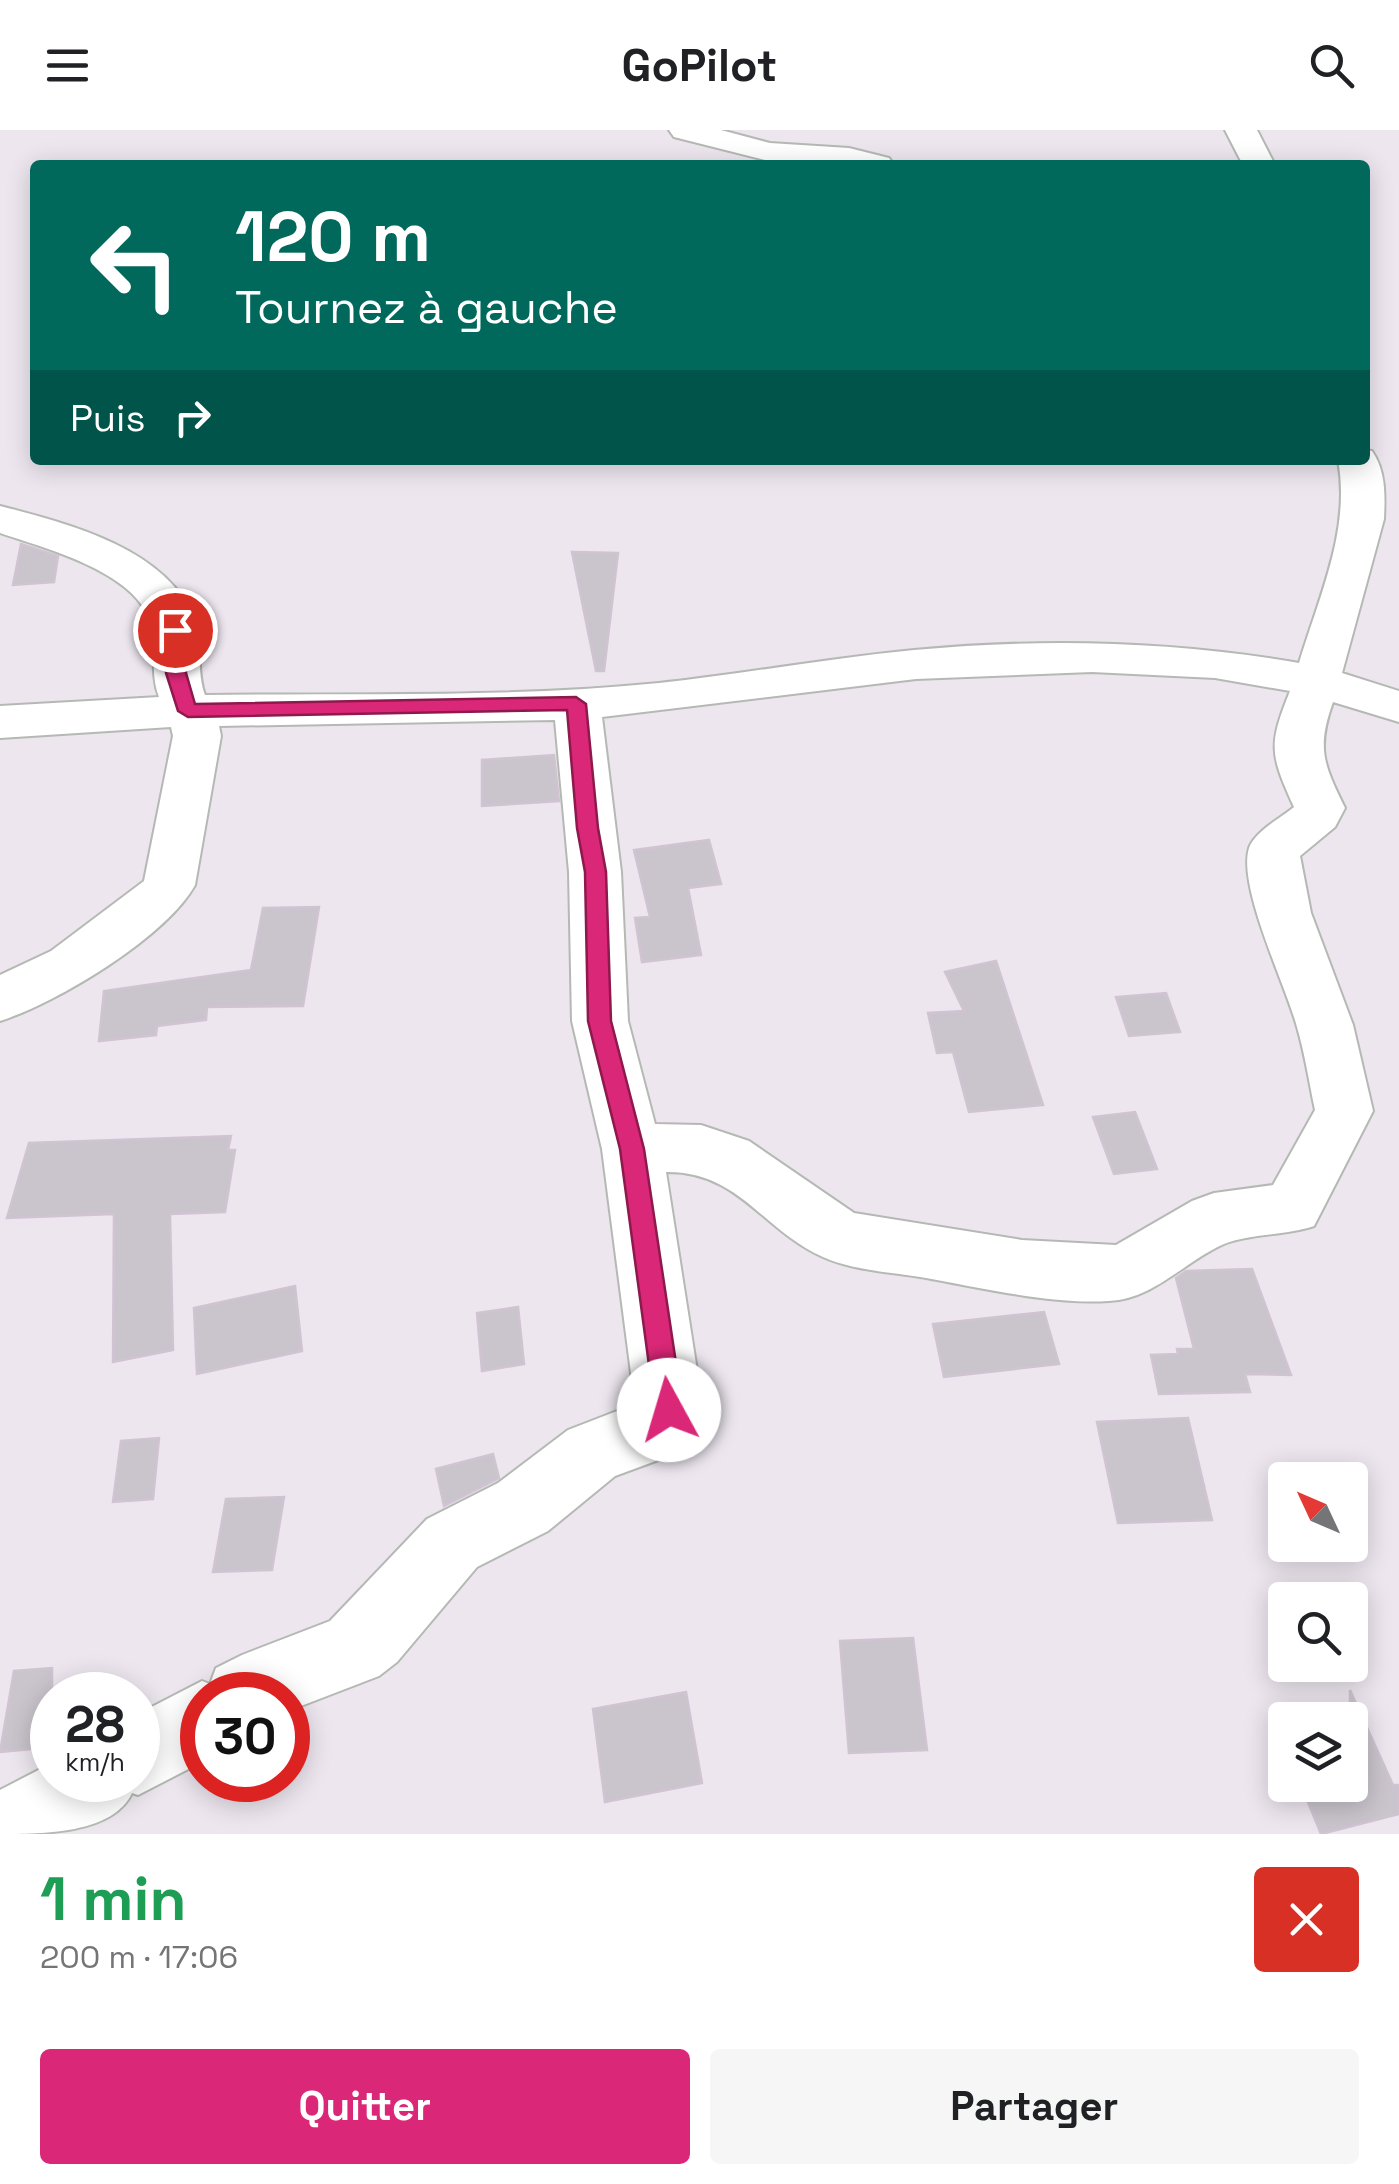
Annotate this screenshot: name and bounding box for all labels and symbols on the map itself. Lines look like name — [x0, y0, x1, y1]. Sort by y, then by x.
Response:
pin — [133, 588, 218, 673]
position arrow — [617, 1358, 721, 1462]
north arrow — [1268, 1462, 1368, 1562]
speed limit sign: 30 — [180, 1672, 310, 1802]

